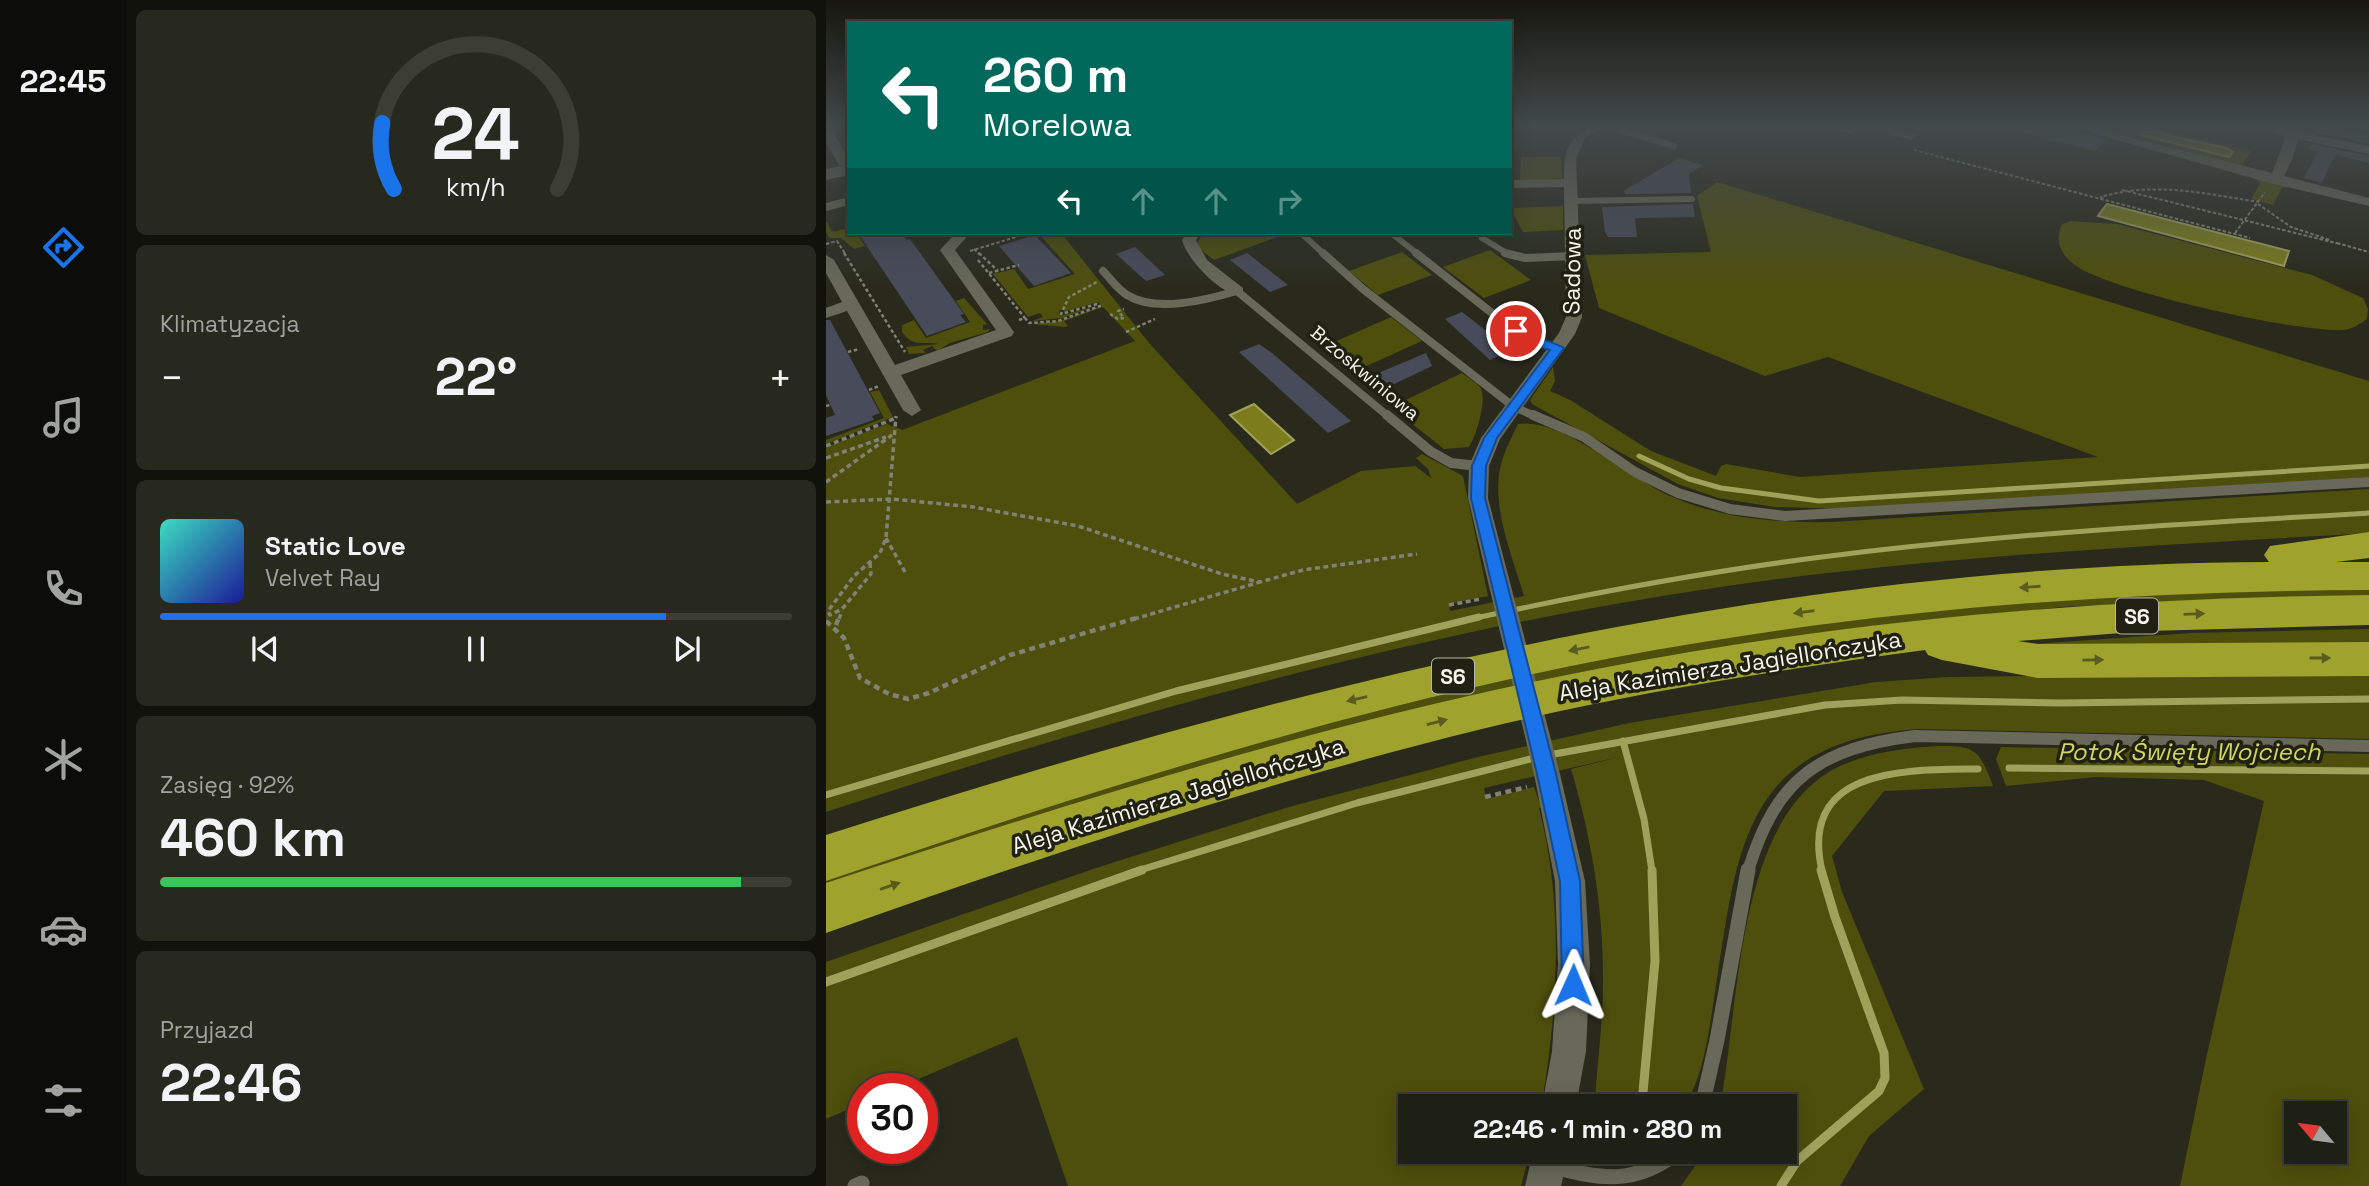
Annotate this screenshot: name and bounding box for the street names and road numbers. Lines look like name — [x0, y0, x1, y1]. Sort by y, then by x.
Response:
street label: Sadowa — [1556, 227, 1588, 315]
street label: Brzoskwiniowa — [1305, 320, 1425, 426]
road number: S6 — [2116, 598, 2158, 634]
street label: Aleja Kazimierza Jagiellończyka — [1557, 624, 1903, 708]
road number: S6 — [1432, 658, 1474, 694]
street label: Aleja Kazimierza Jagiellończyka — [1008, 731, 1348, 861]

